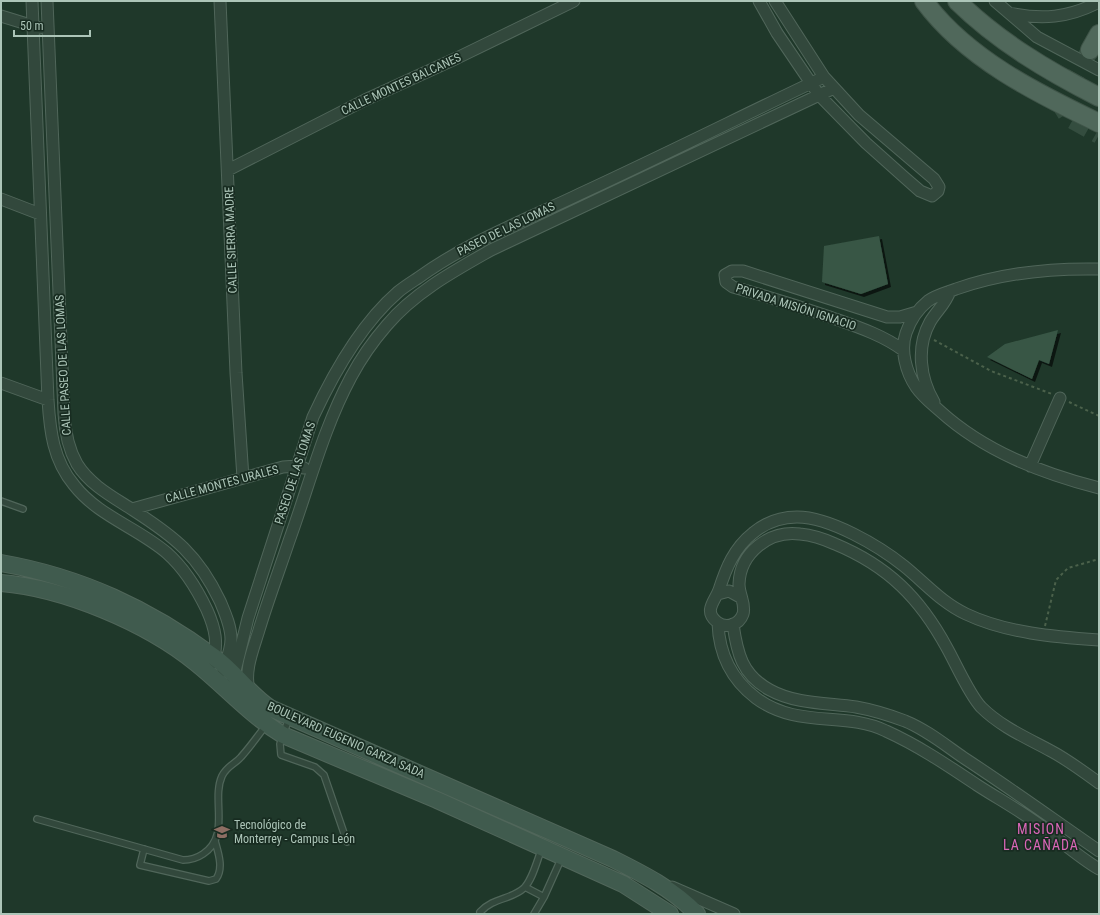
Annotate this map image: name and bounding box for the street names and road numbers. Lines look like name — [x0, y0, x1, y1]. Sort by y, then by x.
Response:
street label: CALLE MONTES BALCANES — [339, 50, 463, 118]
street label: CALLE SIERRA MADRE — [222, 186, 240, 294]
street label: PASEO DE LAS LOMAS — [455, 199, 557, 259]
street label: PRIVADA MISIÓN IGNACIO — [734, 280, 858, 333]
street label: CALLE PASEO DE LAS LOMAS — [52, 294, 74, 436]
street label: PASEO DE LAS LOMAS — [272, 420, 318, 526]
street label: CALLE MONTES URALES — [164, 462, 280, 506]
street label: BOULEVARD EUGENIO GARZA SADA — [265, 699, 427, 781]

